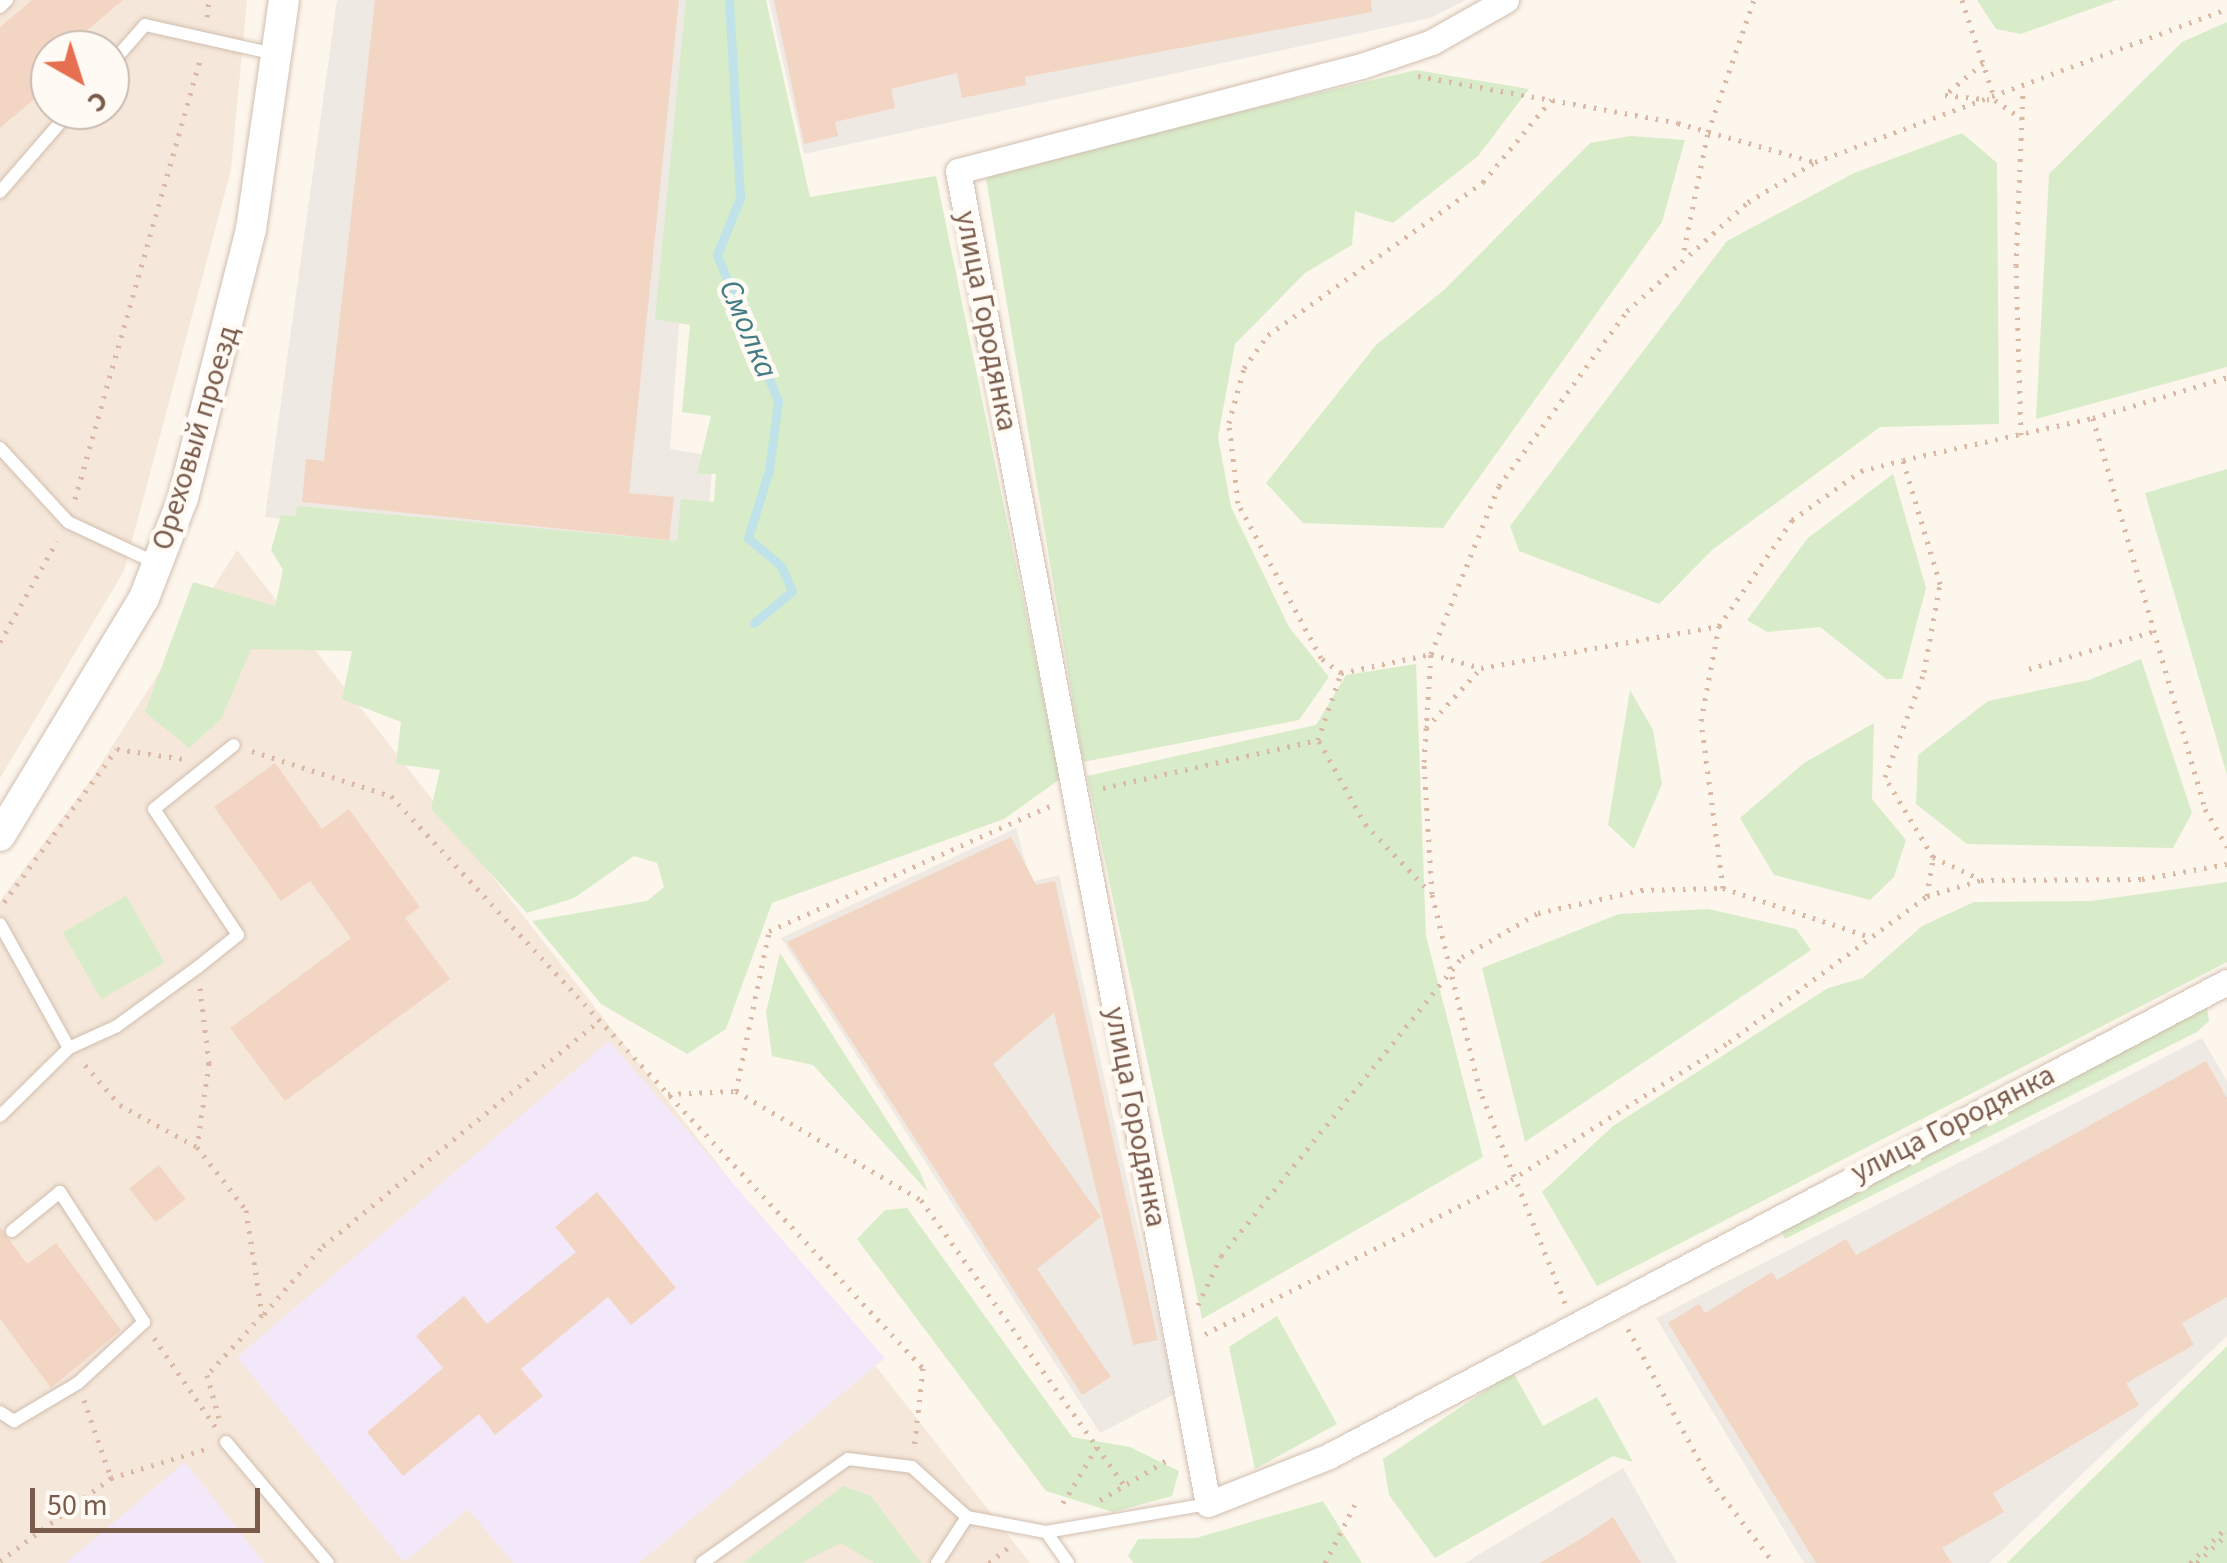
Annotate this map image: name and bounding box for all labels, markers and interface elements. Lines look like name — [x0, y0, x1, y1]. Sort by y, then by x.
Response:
north arrow — [30, 30, 130, 130]
text: С — [79, 81, 117, 122]
street label: улица Городянка — [947, 208, 1025, 434]
water label: Смолка — [710, 274, 786, 384]
street label: Ореховый проезд — [145, 321, 247, 555]
street label: улица Городянка — [1096, 1004, 1174, 1230]
street label: улица Городянка — [1845, 1057, 2061, 1191]
scale bar — [35, 1468, 265, 1530]
text: 50 m — [47, 1484, 108, 1527]

